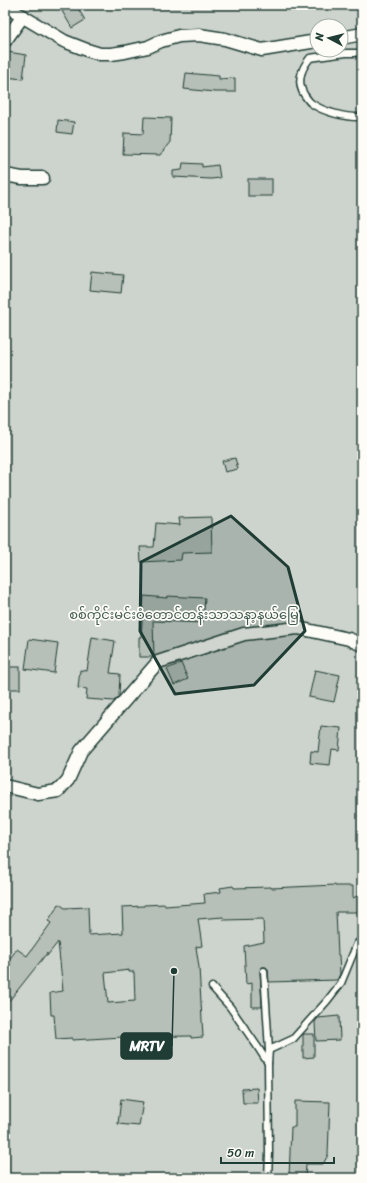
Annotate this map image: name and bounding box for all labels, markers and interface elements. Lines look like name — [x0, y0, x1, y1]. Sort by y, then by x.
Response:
north arrow — [309, 18, 349, 58]
text: N — [310, 32, 330, 43]
park label: စစ်ကိုင်းမင်းဝံတောင်တန်းသာသနာ့နယ်မြေ — [69, 603, 299, 626]
callout: MRTV — [121, 1033, 172, 1059]
text: MRTV — [128, 1034, 165, 1059]
scale bar — [221, 1139, 334, 1165]
text: 50 m — [227, 1142, 254, 1164]

